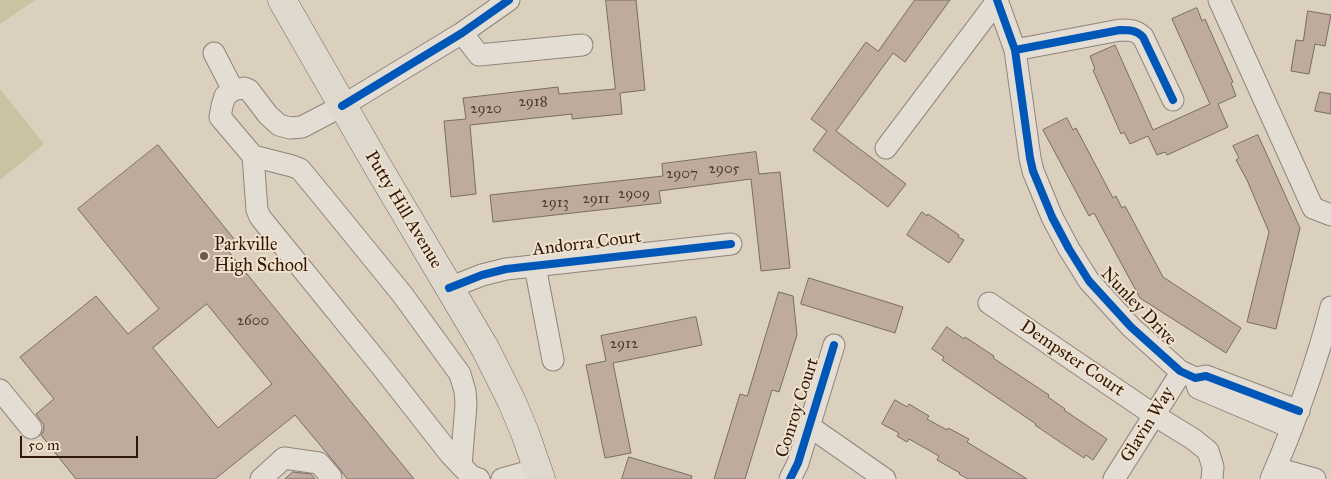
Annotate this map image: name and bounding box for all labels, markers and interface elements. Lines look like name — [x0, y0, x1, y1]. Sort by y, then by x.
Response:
house number: 2918 — [518, 93, 548, 111]
house number: 2920 — [470, 100, 502, 118]
street label: Putty Hill Avenue — [359, 147, 447, 273]
house number: 2905 — [708, 160, 740, 178]
house number: 2907 — [666, 165, 698, 183]
house number: 2909 — [618, 185, 650, 203]
house number: 2911 — [582, 190, 610, 208]
house number: 2913 — [541, 194, 569, 212]
street label: Andorra Court — [531, 227, 643, 261]
place label: Parkville High School — [214, 235, 308, 278]
marker: Parkville High School — [198, 250, 210, 262]
street label: Nunley Drive — [1095, 263, 1181, 351]
house number: 2600 — [237, 312, 269, 330]
street label: Dempster Court — [1016, 316, 1128, 402]
house number: 2912 — [610, 335, 638, 353]
street label: Conroy Court — [772, 355, 824, 461]
street label: Glavin Way — [1116, 383, 1180, 467]
scale bar — [22, 426, 140, 458]
text: 50 m — [28, 436, 60, 454]

